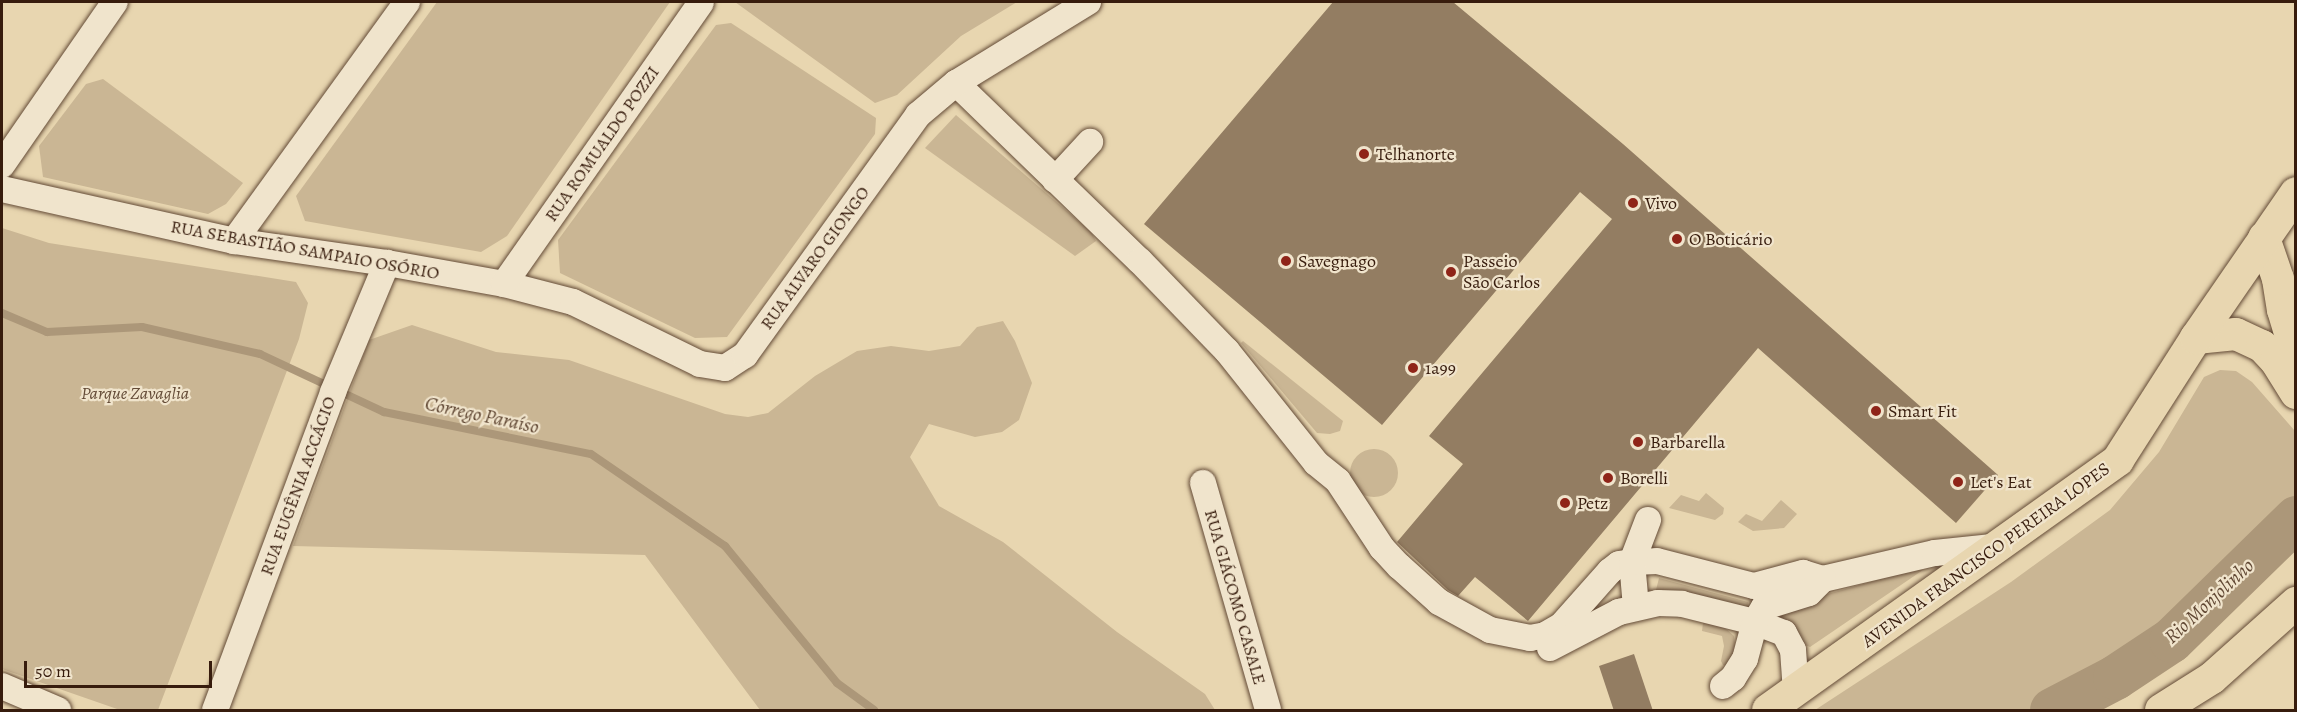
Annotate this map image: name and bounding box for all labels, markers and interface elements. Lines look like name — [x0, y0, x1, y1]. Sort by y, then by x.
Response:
street label: RUA ROMUALDO POZZI — [540, 62, 664, 226]
place label: Telhanorte — [1376, 143, 1455, 165]
marker: Telhanorte — [1357, 147, 1371, 161]
street label: RUA ALVARO GIONGO — [756, 182, 874, 334]
place label: Vivo — [1645, 192, 1677, 214]
marker: Vivo — [1626, 196, 1640, 210]
street label: RUA SEBASTIÃO SAMPAIO OSÓRIO — [169, 216, 441, 284]
place label: O Boticário — [1689, 228, 1772, 250]
marker: O Boticário — [1670, 232, 1684, 246]
place label: Savegnago — [1298, 250, 1376, 272]
place label: Passeio São Carlos — [1463, 251, 1540, 294]
marker: Savegnago — [1279, 254, 1293, 268]
marker: Passeio São Carlos — [1444, 265, 1458, 279]
place label: 1a99 — [1425, 357, 1456, 379]
marker: 1a99 — [1406, 361, 1420, 375]
park label: Parque Zavaglia — [81, 382, 189, 404]
water label: Córrego Paraíso — [423, 391, 541, 439]
street label: RUA EUGÊNIA ACCÁCIO — [256, 394, 340, 578]
place label: Smart Fit — [1888, 400, 1957, 422]
marker: Smart Fit — [1869, 404, 1883, 418]
place label: Barbarella — [1650, 431, 1726, 453]
marker: Barbarella — [1631, 435, 1645, 449]
street label: AVENIDA FRANCISCO PEREIRA LOPES — [1858, 458, 2114, 652]
place label: Borelli — [1620, 467, 1668, 489]
marker: Borelli — [1601, 471, 1615, 485]
place label: Let's Eat — [1970, 471, 2032, 493]
marker: Let's Eat — [1951, 475, 1965, 489]
place label: Petz — [1577, 492, 1608, 514]
marker: Petz — [1558, 496, 1572, 510]
street label: RUA GIÁCOMO CASALE — [1200, 507, 1270, 687]
water label: Rio Monjolinho — [2159, 554, 2259, 648]
scale bar — [27, 649, 214, 687]
text: 50 m — [35, 659, 71, 683]

